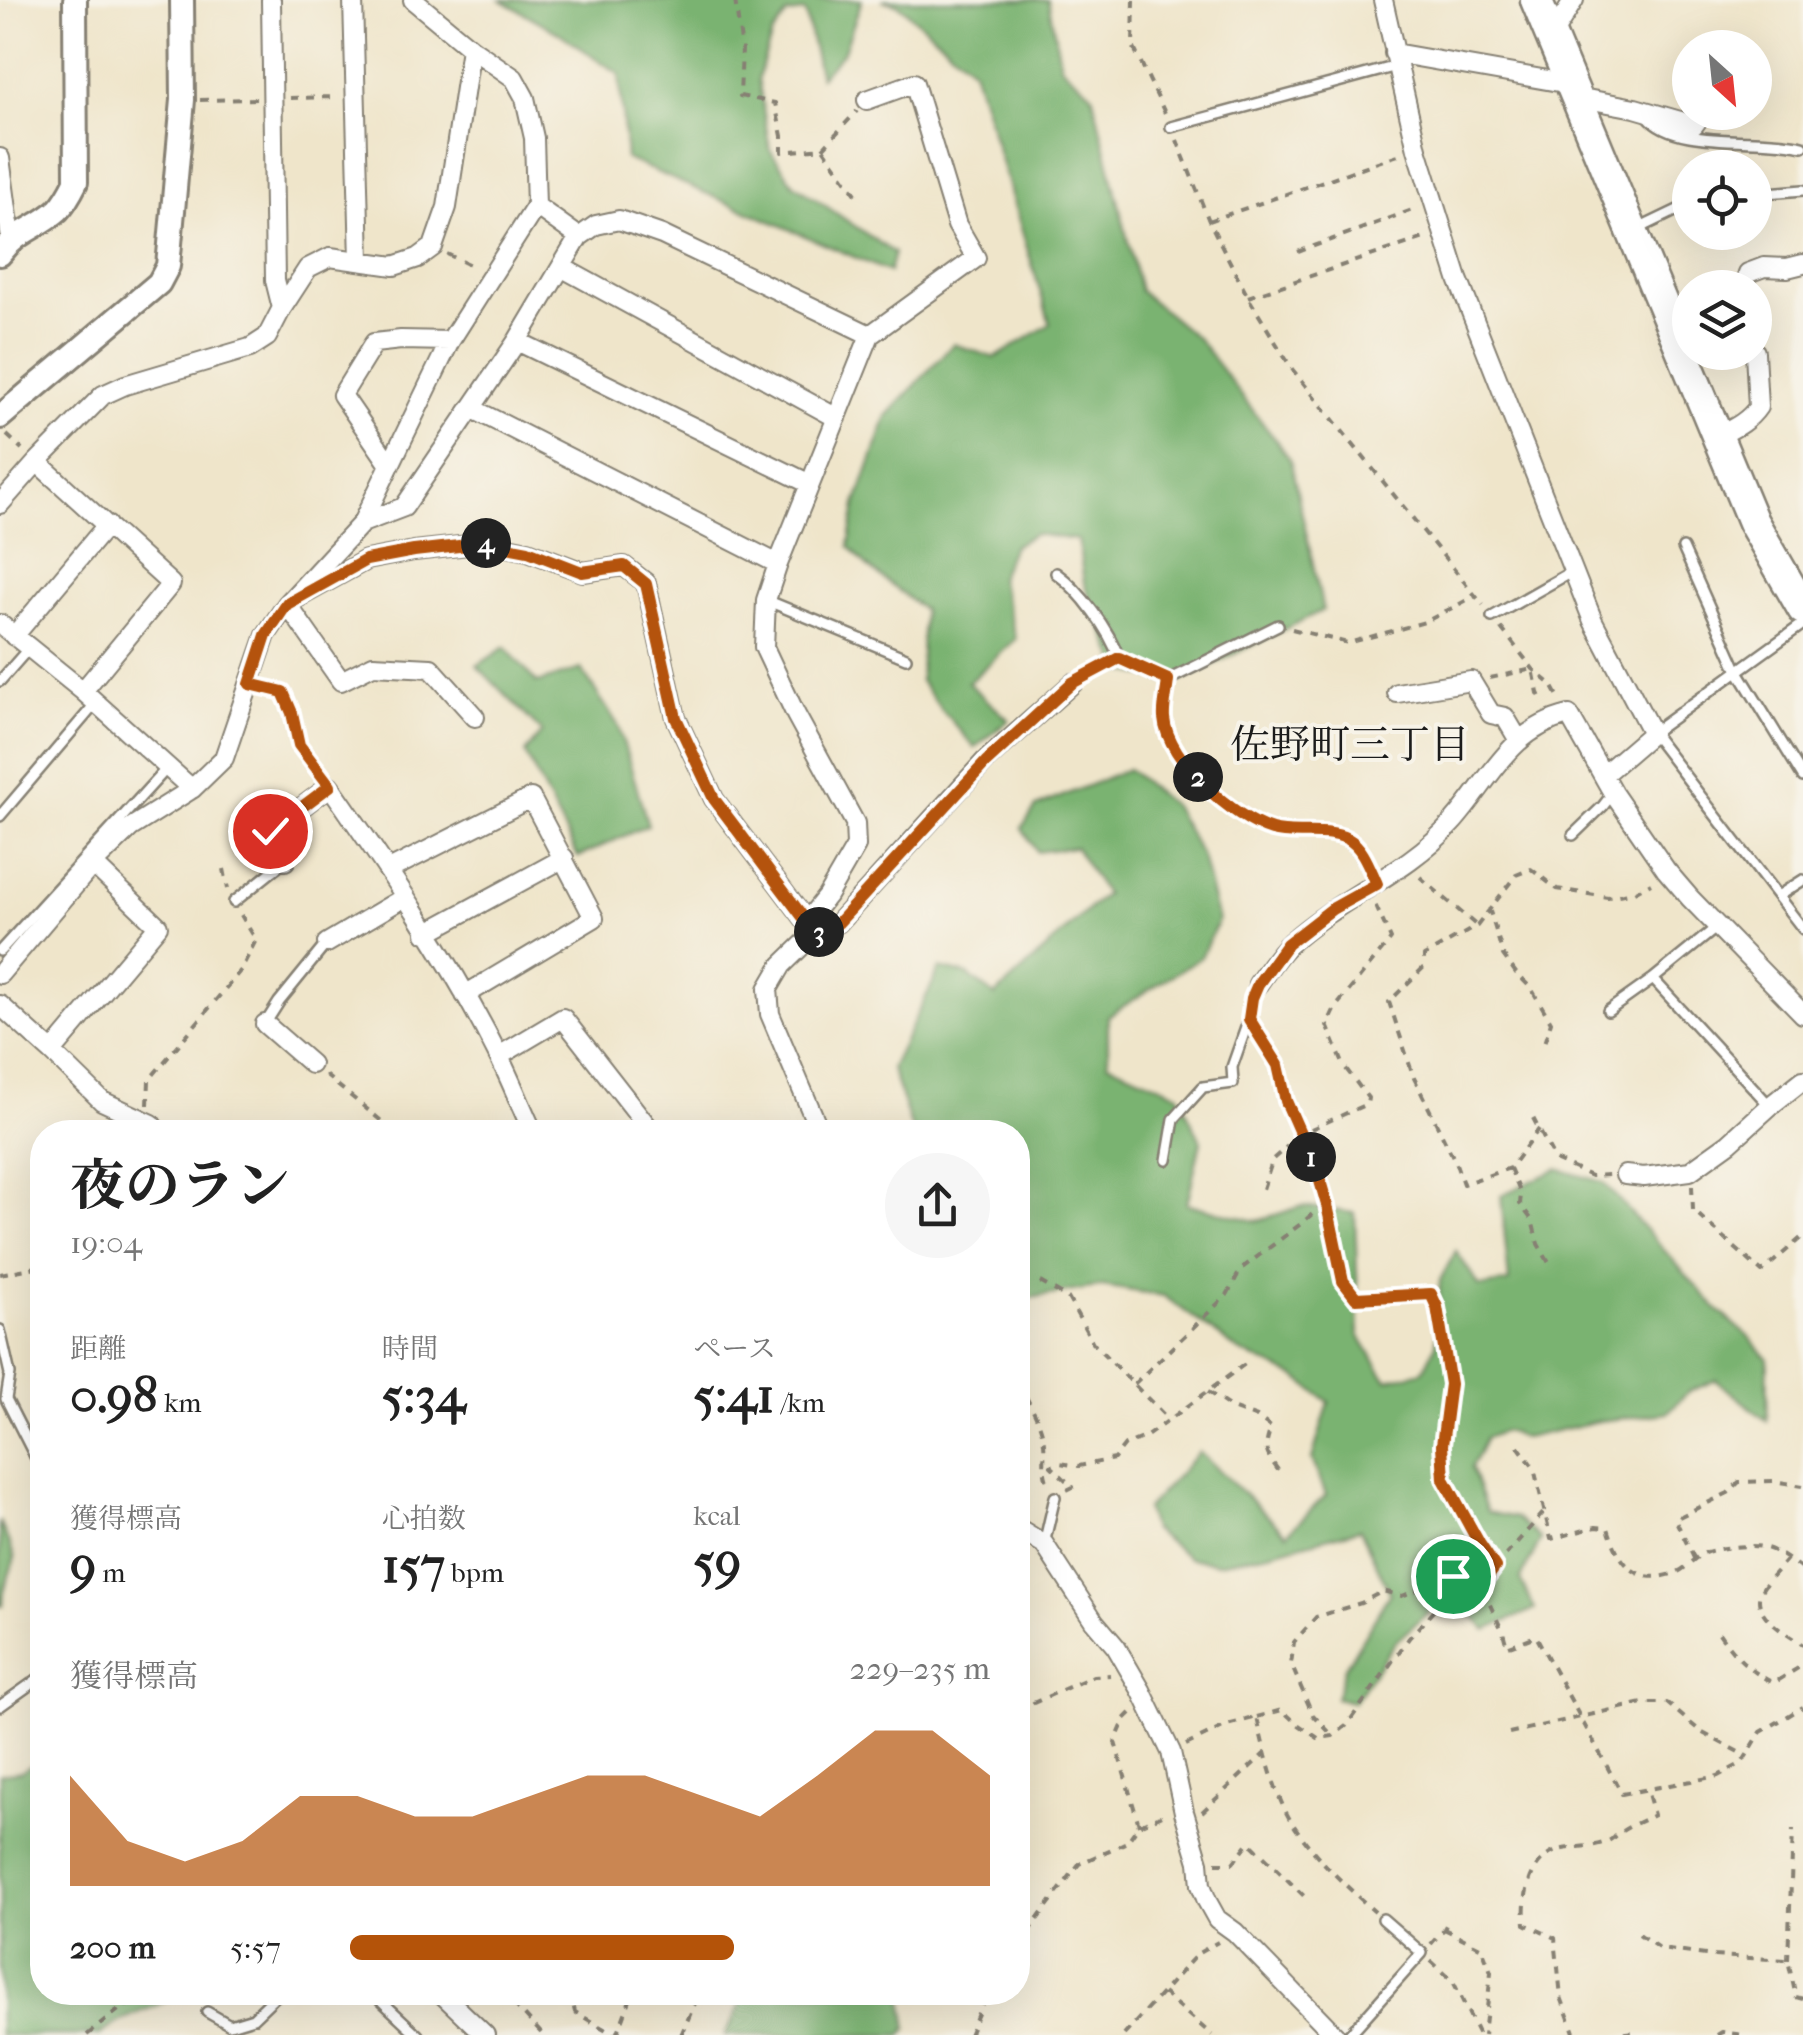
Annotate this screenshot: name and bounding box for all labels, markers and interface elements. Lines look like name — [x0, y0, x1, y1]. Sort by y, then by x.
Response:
north arrow — [1672, 30, 1772, 130]
map controls — [1672, 30, 1772, 370]
button: locate — [1672, 150, 1772, 250]
button: layers — [1672, 270, 1772, 370]
pin: 4 — [461, 518, 511, 568]
text: 4 — [478, 526, 494, 559]
district label: 佐野町三丁目 — [1230, 722, 1470, 768]
pin: 2 — [1173, 752, 1223, 802]
text: 2 — [1191, 760, 1205, 793]
pin — [228, 789, 313, 874]
icon: check — [243, 804, 298, 859]
pin: 3 — [794, 907, 844, 957]
text: 3 — [813, 915, 825, 948]
pin: 1 — [1286, 1132, 1336, 1182]
text: 1 — [1306, 1140, 1316, 1173]
button: share — [885, 1153, 990, 1258]
text: 夜のラン — [70, 1154, 290, 1218]
text: 19:04 — [70, 1224, 142, 1261]
text: 距離 — [70, 1332, 126, 1365]
text: 時間 — [382, 1332, 438, 1365]
text: ペース — [693, 1332, 776, 1365]
text: 0.98 — [70, 1366, 158, 1425]
text: 5:34 — [382, 1366, 465, 1425]
text: 5:41 — [693, 1366, 774, 1425]
text: km — [158, 1386, 202, 1419]
text: /km — [774, 1386, 825, 1419]
text: kcal — [693, 1499, 740, 1532]
text: 獲得標高 — [70, 1502, 182, 1535]
text: 心拍数 — [382, 1502, 466, 1535]
text: 59 — [693, 1532, 741, 1591]
pin — [1411, 1534, 1496, 1619]
text: 9 — [70, 1536, 96, 1595]
text: 157 — [382, 1536, 445, 1595]
icon: arrive — [1426, 1549, 1481, 1604]
text: m — [96, 1556, 126, 1589]
text: bpm — [445, 1556, 504, 1589]
text: 229–235 m — [849, 1650, 990, 1687]
text: 獲得標高 — [70, 1658, 198, 1695]
text: 200 m — [70, 1929, 155, 1966]
text: 5:57 — [230, 1929, 281, 1966]

